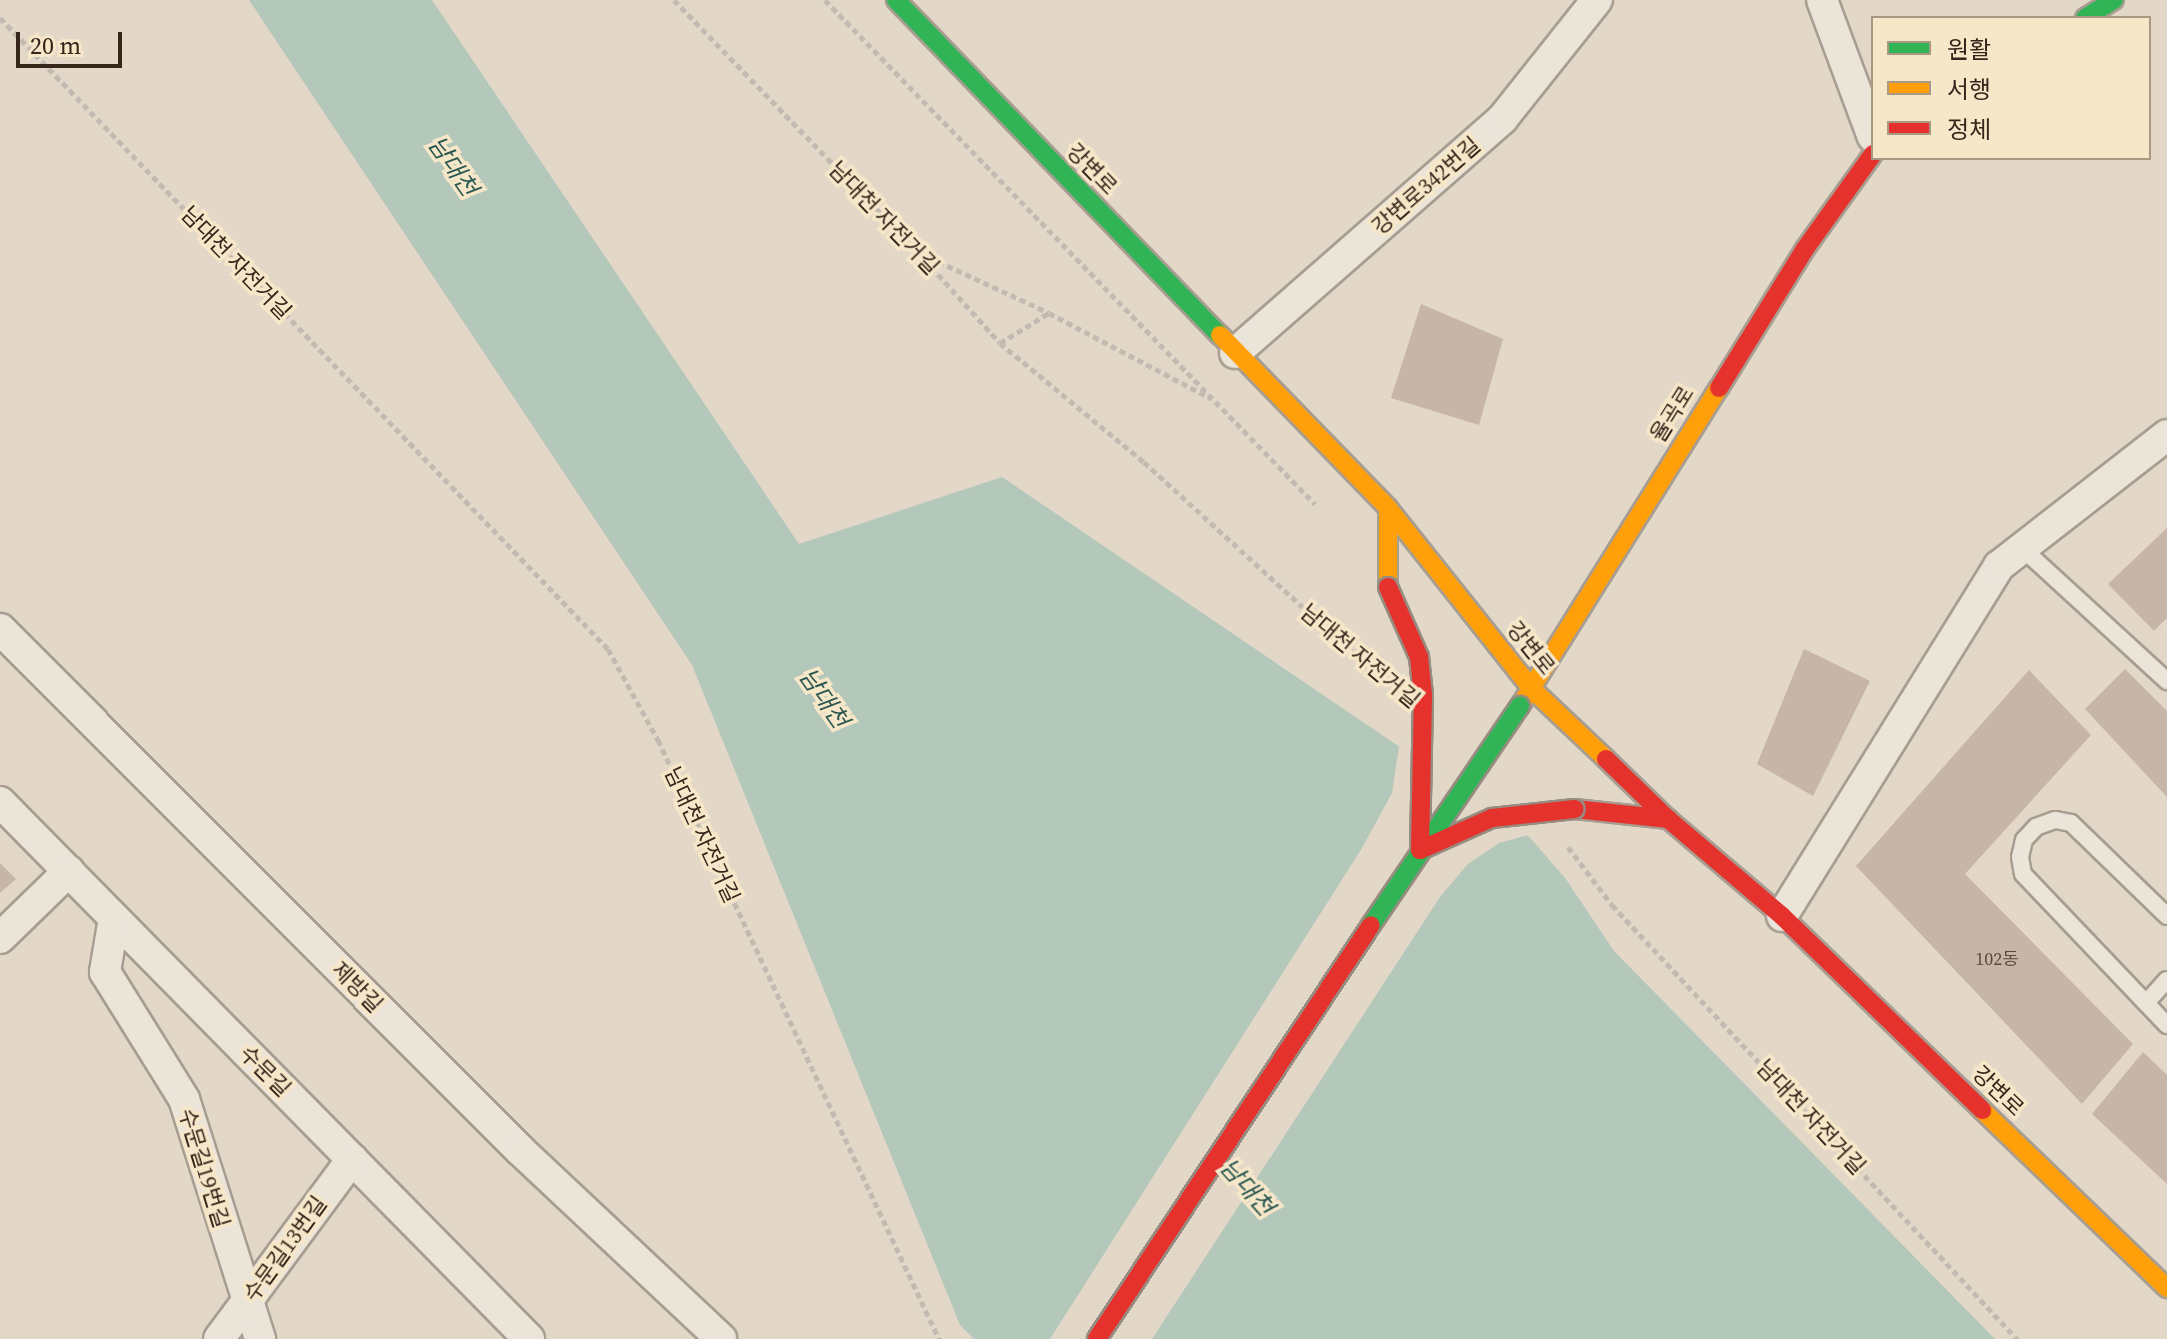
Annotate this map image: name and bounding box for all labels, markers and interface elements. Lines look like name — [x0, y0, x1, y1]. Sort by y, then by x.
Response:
scale bar — [20, 16, 126, 66]
legend — [1871, 16, 2151, 160]
text: 20 m — [30, 29, 81, 62]
text: 원활 — [1947, 33, 1991, 66]
text: 서행 — [1947, 73, 1991, 106]
text: 정체 — [1947, 113, 1991, 146]
water label: 남대천 — [422, 131, 484, 201]
street label: 강변로342번길 — [1367, 132, 1485, 240]
street label: 강변로 — [1061, 138, 1123, 200]
street label: 남대천 자전거길 — [824, 156, 944, 280]
street label: 남대천 자전거길 — [176, 201, 296, 325]
street label: 율곡로 — [1645, 381, 1699, 447]
street label: 남대천 자전거길 — [1295, 599, 1425, 713]
street label: 강변로 — [1502, 616, 1560, 680]
water label: 남대천 — [793, 663, 855, 733]
street label: 남대천 자전거길 — [659, 763, 745, 907]
house number: 102동 — [1975, 948, 2019, 970]
street label: 제방길 — [326, 956, 388, 1018]
street label: 수문길 — [234, 1040, 296, 1102]
street label: 남대천 자전거길 — [1751, 1054, 1871, 1180]
street label: 강변로 — [1967, 1060, 2029, 1122]
street label: 수문길19번길 — [173, 1105, 235, 1231]
water label: 남대천 — [1214, 1153, 1280, 1221]
street label: 수문길13번길 — [238, 1191, 332, 1307]

